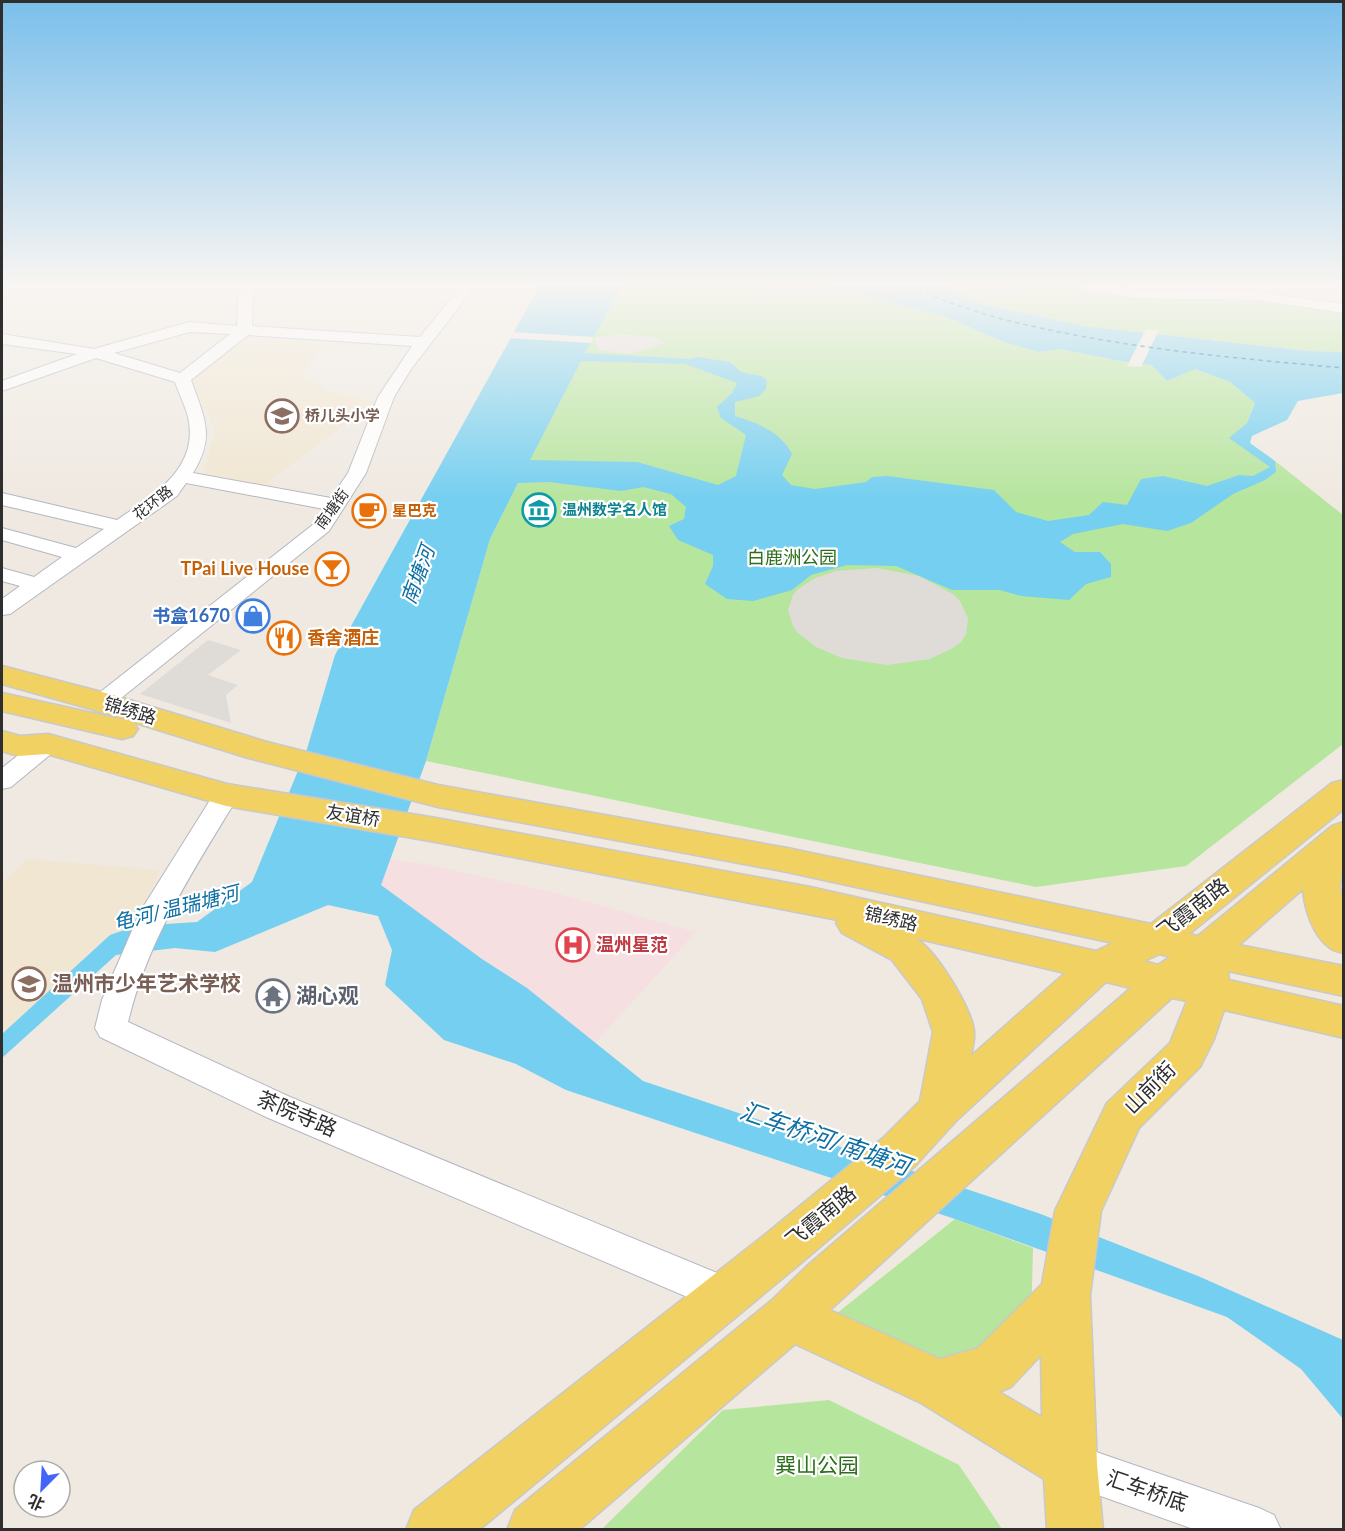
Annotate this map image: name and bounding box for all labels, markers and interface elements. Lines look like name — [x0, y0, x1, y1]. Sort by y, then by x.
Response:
school or university icon: 桥儿头小学 — [264, 398, 300, 434]
place label: 桥儿头小学 — [305, 406, 380, 424]
street label: 花环路 — [129, 481, 176, 523]
street label: 南塘街 — [311, 485, 352, 532]
museum icon: 温州数学名人馆 — [521, 492, 557, 528]
cafe icon: 星巴克 — [351, 493, 387, 529]
place label: 温州数学名人馆 — [562, 500, 667, 518]
place label: 星巴克 — [392, 501, 437, 519]
water label: 南塘河 — [396, 539, 440, 607]
park label: 白鹿洲公园 — [747, 546, 837, 568]
bar icon: TPai Live House — [314, 551, 350, 587]
place label: TPai Live House — [181, 557, 309, 579]
shop icon: 书盒1670 — [235, 598, 271, 634]
place label: 书盒1670 — [152, 604, 230, 626]
restaurant icon: 香舍酒庄 — [266, 620, 302, 656]
place label: 香舍酒庄 — [307, 626, 379, 648]
street label: 锦绣路 — [101, 692, 159, 728]
street label: 友谊桥 — [325, 800, 382, 830]
street label: 飞霞南路 — [1151, 872, 1233, 944]
water label: 龟河/温瑞塘河 — [111, 879, 245, 934]
street label: 锦绣路 — [862, 901, 920, 935]
hospital icon: 温州星范 — [555, 927, 591, 963]
place label: 温州星范 — [596, 933, 668, 955]
school or university icon: 温州市少年艺术学校 — [11, 966, 47, 1002]
place label: 温州市少年艺术学校 — [52, 970, 241, 995]
temple icon: 湖心观 — [255, 978, 291, 1014]
place label: 湖心观 — [296, 982, 359, 1007]
street label: 山前街 — [1118, 1056, 1180, 1118]
street label: 茶院寺路 — [254, 1085, 341, 1141]
water label: 汇车桥河/南塘河 — [737, 1095, 918, 1182]
street label: 飞霞南路 — [780, 1179, 860, 1252]
park label: 巽山公园 — [775, 1452, 859, 1477]
north arrow — [12, 1459, 72, 1519]
street label: 汇车桥底 — [1104, 1464, 1191, 1515]
text: 北 — [25, 1491, 47, 1515]

